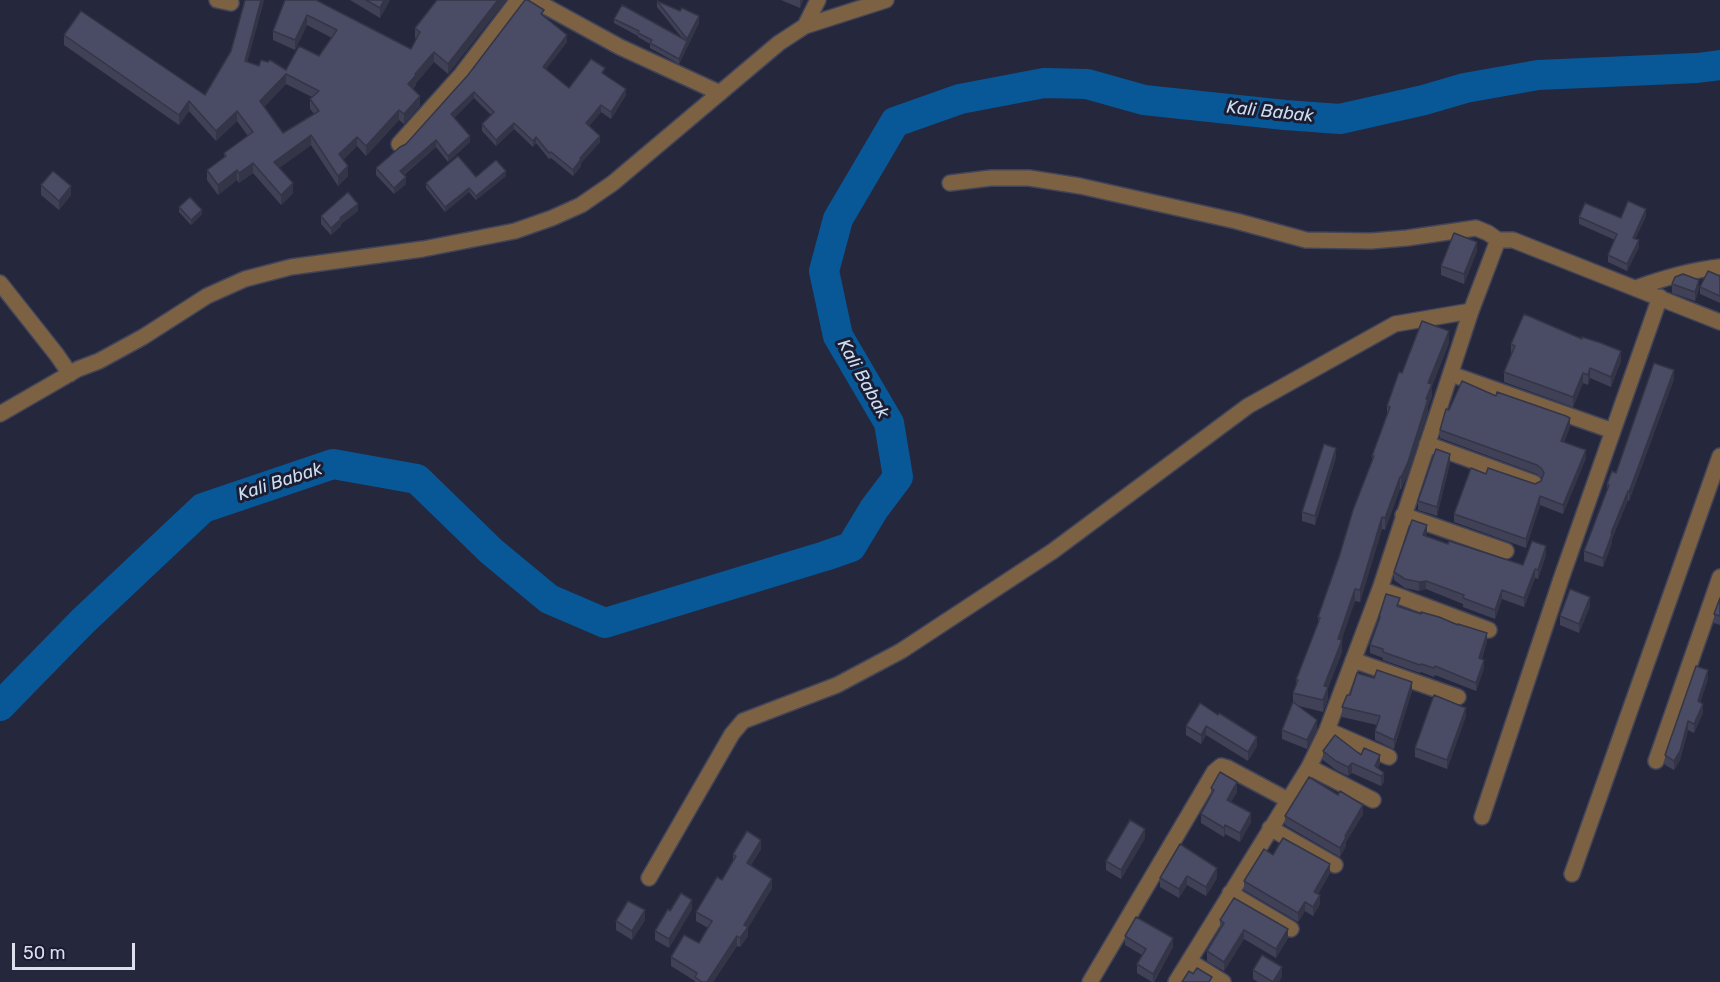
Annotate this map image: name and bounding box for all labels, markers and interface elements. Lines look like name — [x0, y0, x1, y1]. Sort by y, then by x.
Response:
water label: Kali Babak — [1225, 97, 1315, 127]
water label: Kali Babak — [832, 335, 894, 423]
water label: Kali Babak — [235, 458, 325, 506]
scale bar — [15, 931, 138, 969]
text: 50 m — [23, 942, 66, 964]

